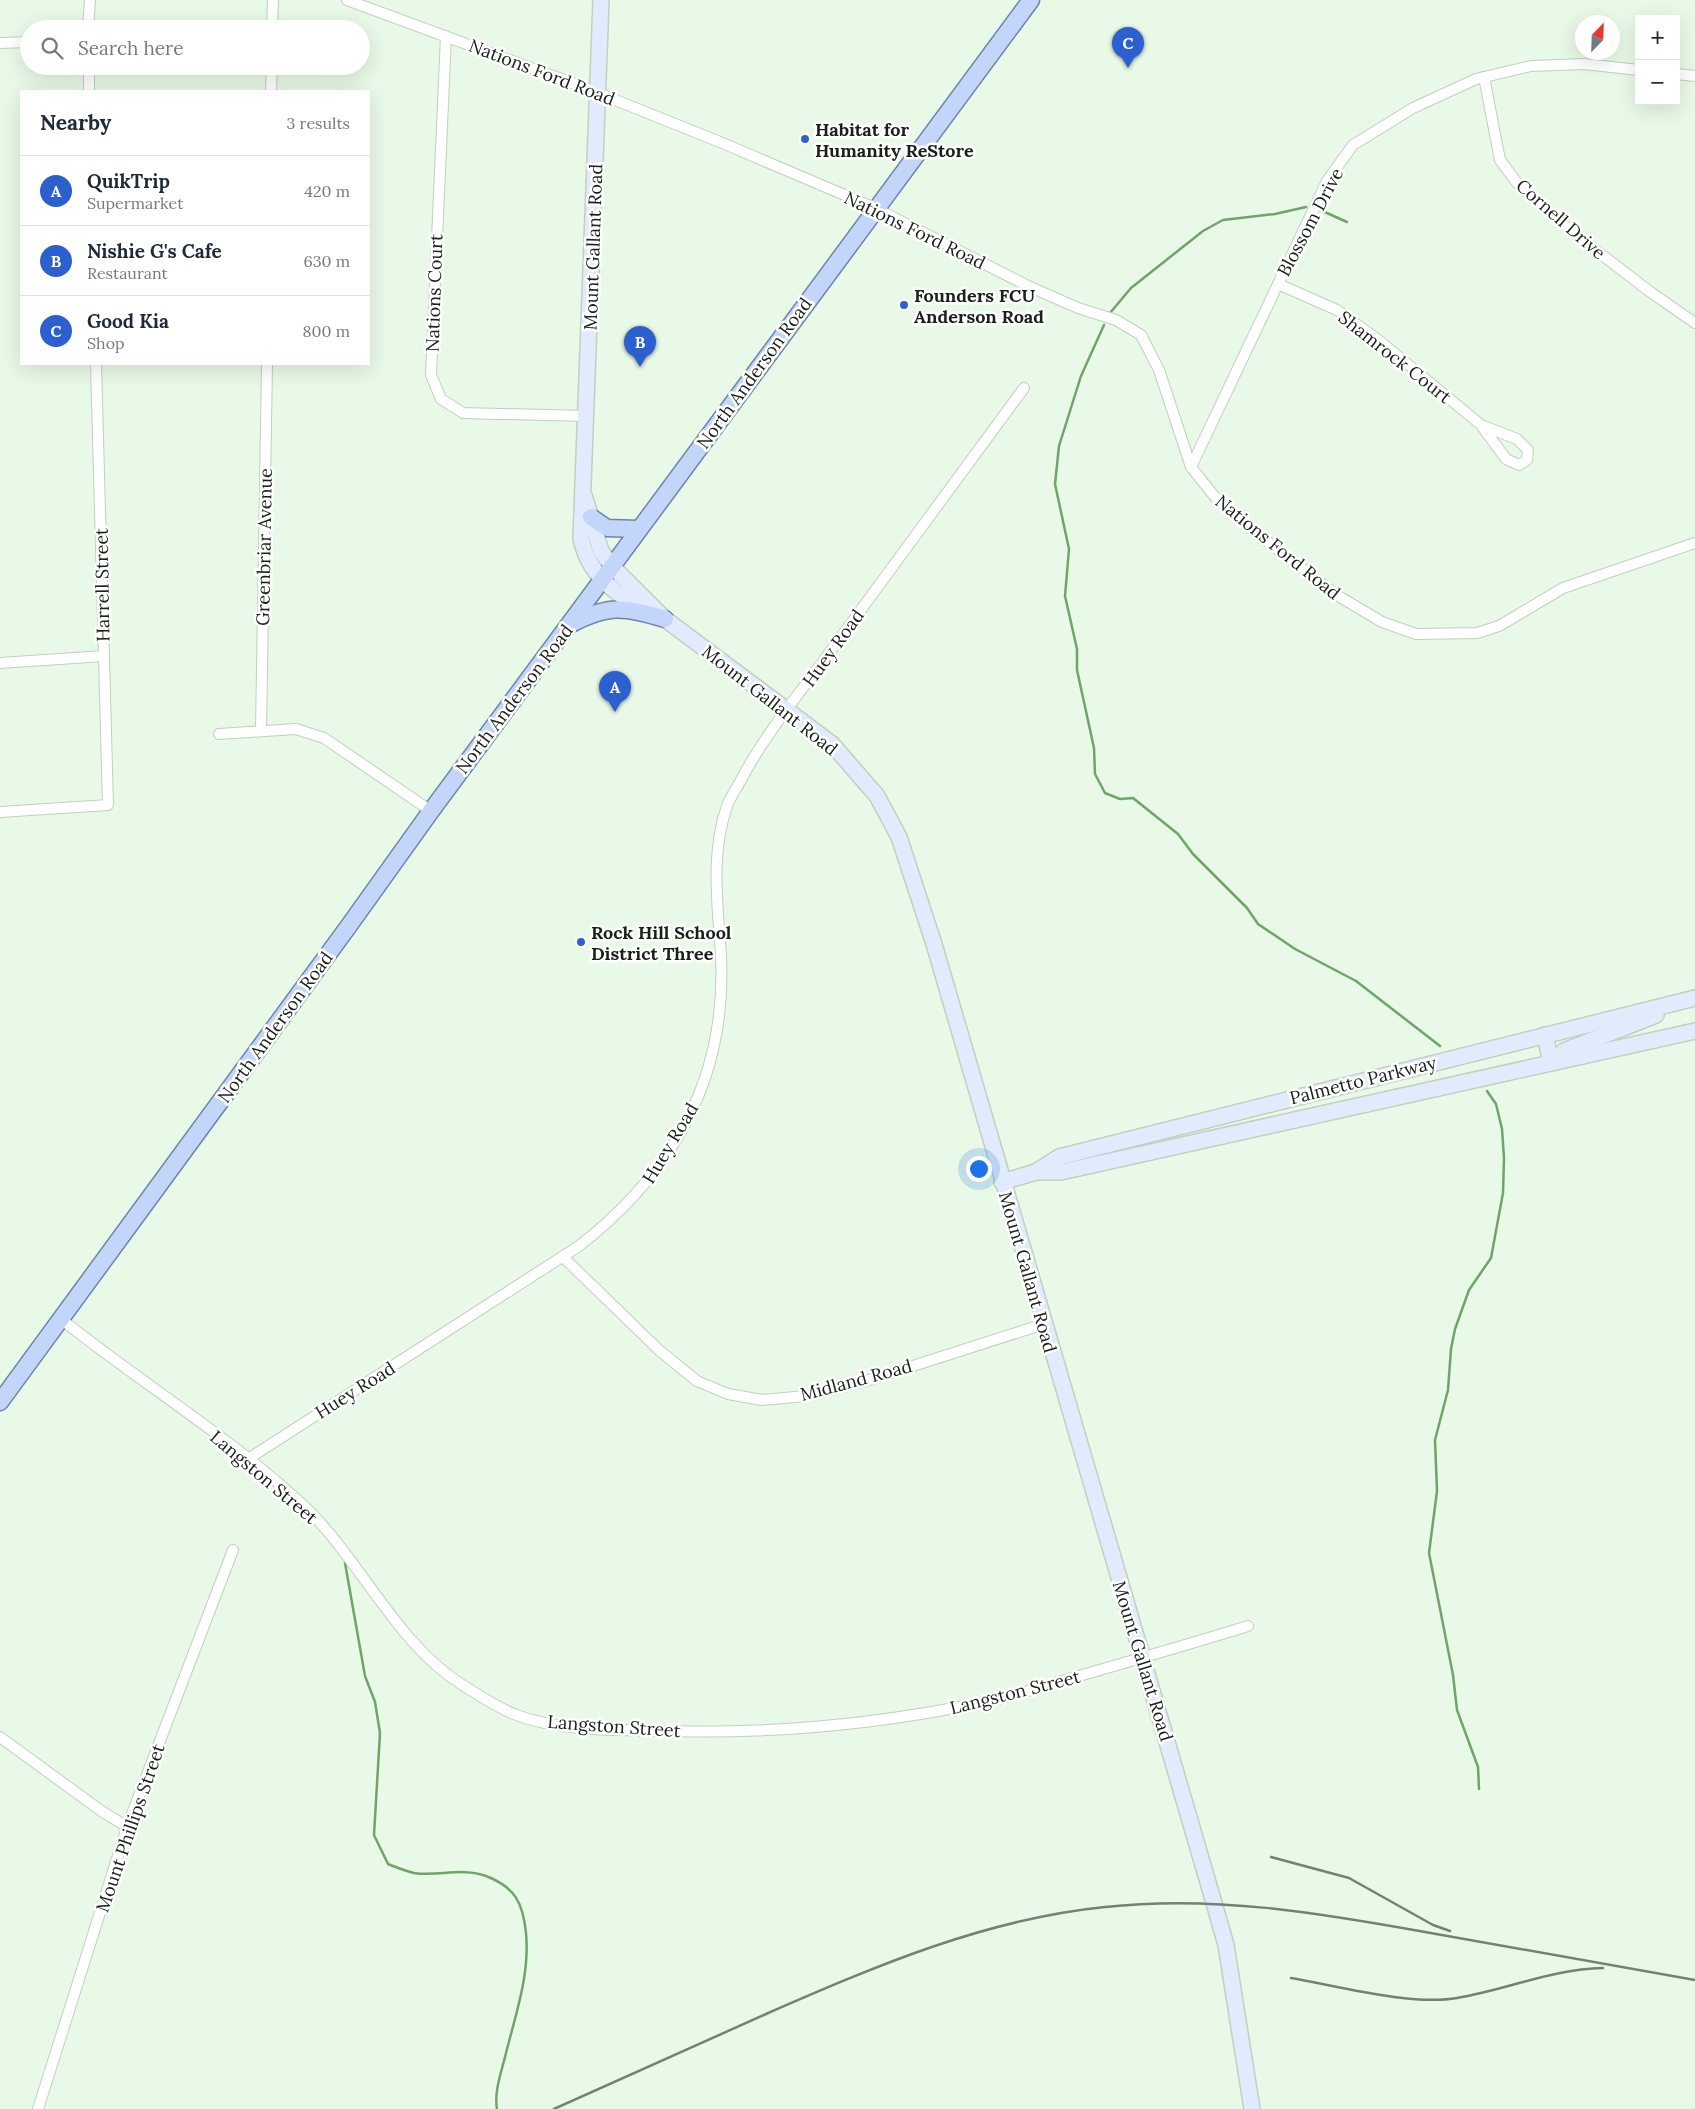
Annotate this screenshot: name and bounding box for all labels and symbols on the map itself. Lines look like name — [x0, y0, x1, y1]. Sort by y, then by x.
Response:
north arrow — [1575, 15, 1620, 60]
pin: C — [1112, 27, 1144, 68]
street label: Nations Ford Road — [466, 34, 618, 110]
place label: Habitat for Humanity ReStore — [815, 118, 974, 162]
marker: Habitat for Humanity ReStore — [799, 133, 811, 145]
street label: Mount Gallant Road — [579, 163, 607, 331]
street label: Blossom Drive — [1272, 164, 1348, 280]
street label: Cornell Drive — [1512, 174, 1611, 264]
street label: Nations Ford Road — [841, 186, 990, 274]
street label: Nations Court — [420, 234, 448, 352]
place label: Founders FCU Anderson Road — [914, 284, 1044, 328]
street label: North Anderson Road — [691, 293, 817, 453]
marker: Founders FCU Anderson Road — [898, 299, 910, 311]
street label: Shamrock Court — [1334, 306, 1456, 408]
pin: B — [624, 326, 656, 367]
street label: Greenbriar Avenue — [251, 468, 277, 626]
street label: Nations Ford Road — [1211, 489, 1345, 605]
street label: Harrell Street — [90, 528, 114, 642]
street label: Huey Road — [797, 605, 869, 691]
street label: North Anderson Road — [450, 620, 578, 778]
street label: Mount Gallant Road — [697, 640, 843, 760]
pin: A — [599, 671, 631, 712]
place label: Rock Hill School District Three — [591, 921, 732, 965]
marker: Rock Hill School District Three — [575, 936, 587, 948]
street label: North Anderson Road — [212, 947, 338, 1107]
street label: Palmetto Parkway — [1287, 1051, 1439, 1109]
street label: Huey Road — [637, 1098, 703, 1188]
your location — [966, 1156, 992, 1182]
street label: Mount Gallant Road — [994, 1189, 1062, 1355]
street label: Midland Road — [798, 1354, 915, 1406]
street label: Huey Road — [311, 1356, 400, 1424]
street label: Langston Street — [205, 1425, 323, 1529]
street label: Mount Gallant Road — [1108, 1578, 1178, 1744]
street label: Langston Street — [947, 1665, 1083, 1719]
street label: Langston Street — [547, 1710, 681, 1742]
street label: Mount Phillips Street — [90, 1741, 170, 1915]

